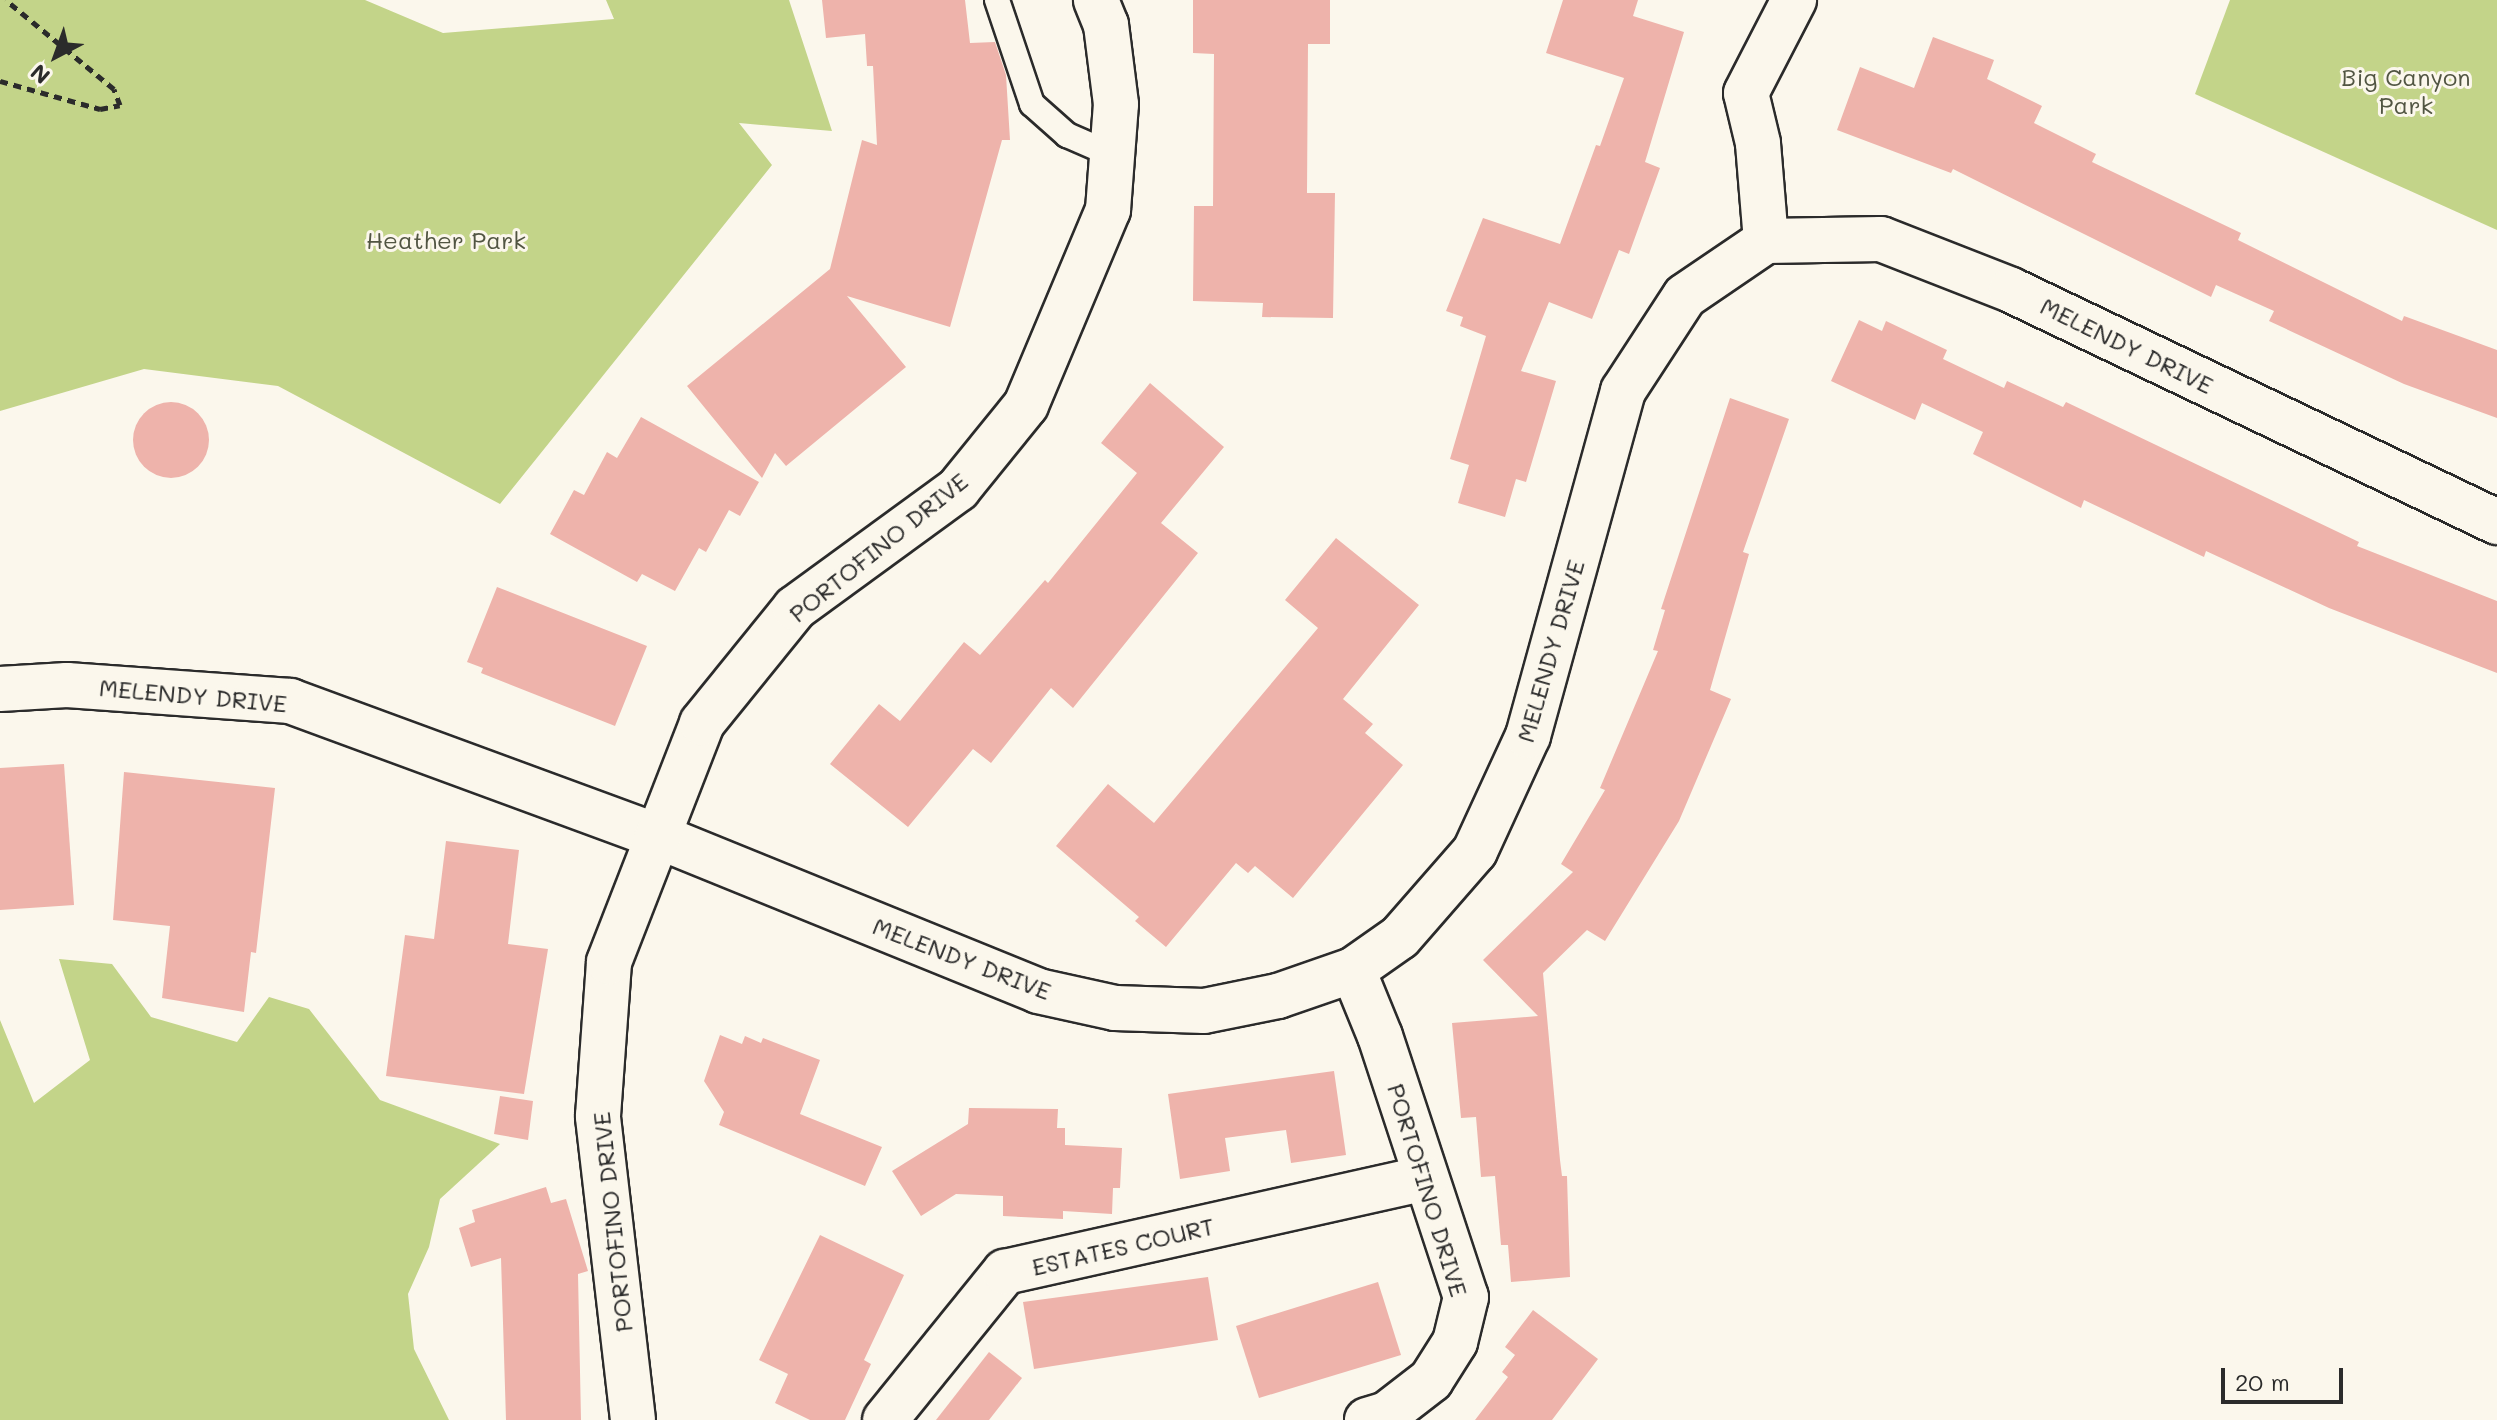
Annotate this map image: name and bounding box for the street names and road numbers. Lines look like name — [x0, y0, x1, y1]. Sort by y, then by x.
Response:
street label: MELENDY DRIVE — [2036, 291, 2218, 399]
street label: PORTOFINO DRIVE — [783, 466, 973, 628]
street label: MELENDY DRIVE — [1510, 556, 1590, 746]
street label: MELENDY DRIVE — [98, 672, 288, 718]
street label: MELENDY DRIVE — [869, 911, 1055, 1005]
street label: PORTOFINO DRIVE — [1382, 1080, 1474, 1300]
street label: PORTOFINO DRIVE — [586, 1110, 638, 1334]
street label: ESTATES COURT — [1029, 1211, 1217, 1281]

